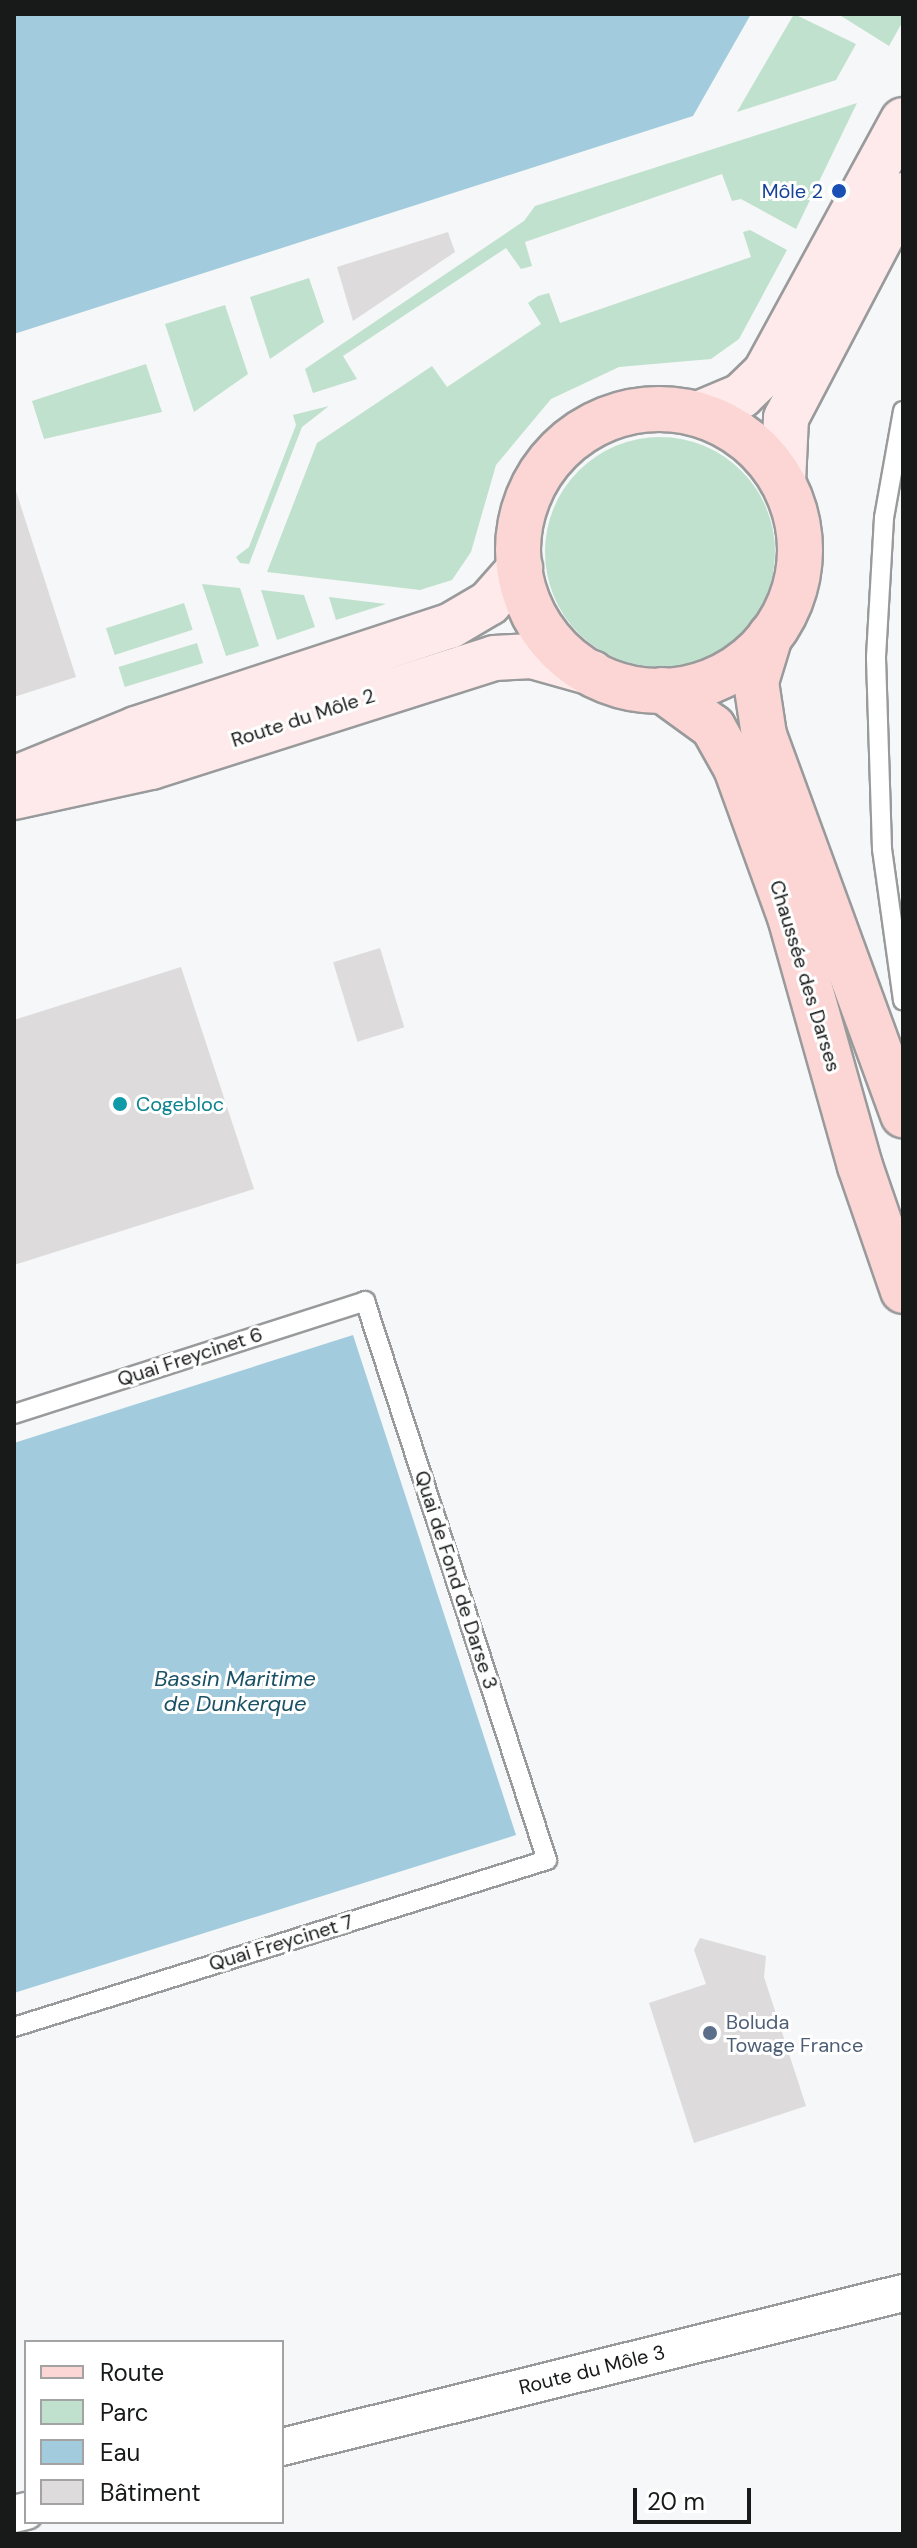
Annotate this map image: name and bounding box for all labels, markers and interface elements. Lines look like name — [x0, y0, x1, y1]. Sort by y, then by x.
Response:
place label: Môle 2 — [762, 179, 823, 203]
marker: Môle 2 — [830, 182, 848, 200]
street label: Route du Môle 2 — [228, 683, 378, 753]
street label: Chaussée des Darses — [764, 877, 846, 1075]
place label: Cogebloc — [136, 1092, 224, 1116]
marker: Cogebloc — [111, 1095, 129, 1113]
street label: Quai Freycinet 6 — [114, 1322, 266, 1392]
street label: Quai de Fond de Darse 3 — [409, 1468, 503, 1692]
water label: Bassin Maritime de Dunkerque — [154, 1665, 316, 1716]
street label: Quai Freycinet 7 — [206, 1910, 356, 1976]
place label: Boluda Towage France — [726, 2010, 863, 2057]
marker: Boluda Towage France — [701, 2024, 719, 2042]
legend — [24, 2340, 284, 2524]
street label: Route du Môle 3 — [516, 2340, 668, 2400]
text: Route — [100, 2357, 164, 2388]
text: Parc — [100, 2397, 149, 2428]
text: Eau — [100, 2437, 140, 2468]
scale bar — [637, 2472, 755, 2522]
text: Bâtiment — [100, 2477, 201, 2508]
text: 20 m — [647, 2486, 705, 2517]

